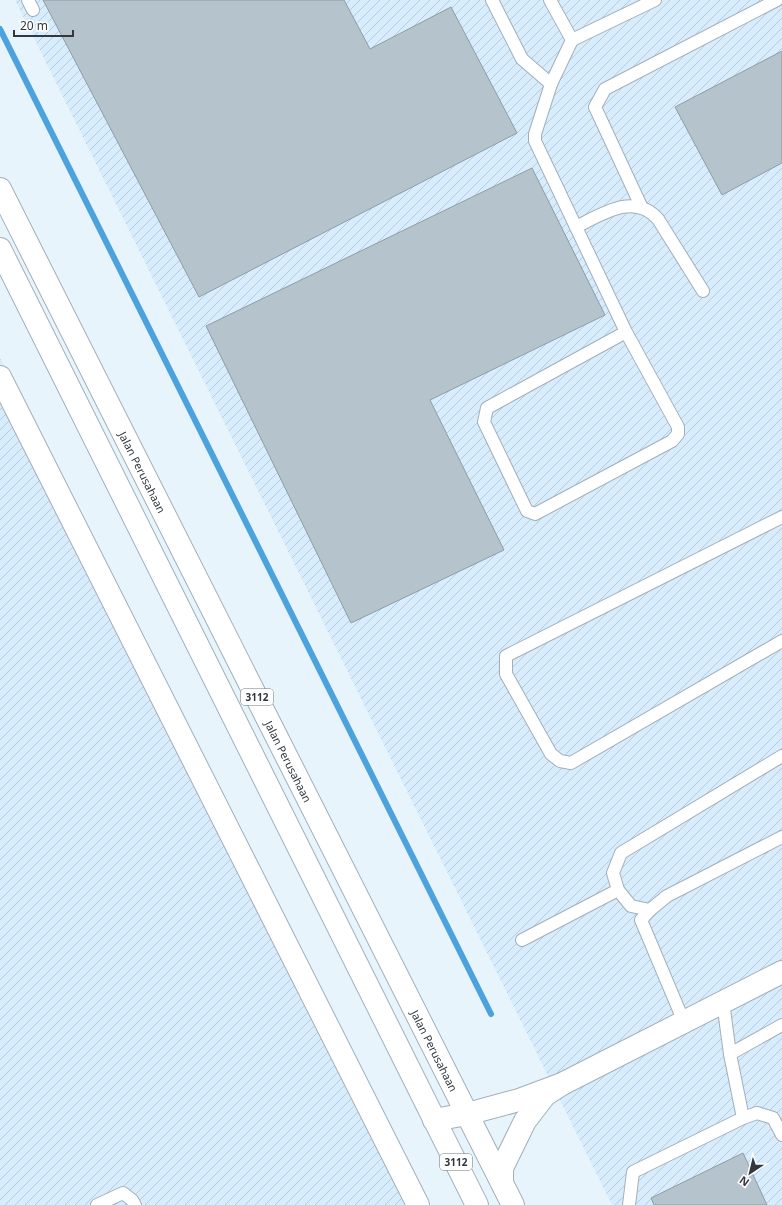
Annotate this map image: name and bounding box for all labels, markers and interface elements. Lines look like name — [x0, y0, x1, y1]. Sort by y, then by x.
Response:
scale bar — [14, 12, 73, 38]
text: 20 m — [20, 17, 48, 34]
street label: Jalan Perusahaan — [116, 428, 170, 515]
road number: 3112 — [241, 689, 273, 705]
street label: Jalan Perusahaan — [262, 717, 316, 805]
street label: Jalan Perusahaan — [408, 1006, 462, 1094]
north arrow — [730, 1153, 770, 1193]
road number: 3112 — [440, 1154, 472, 1170]
text: N — [736, 1173, 752, 1190]

